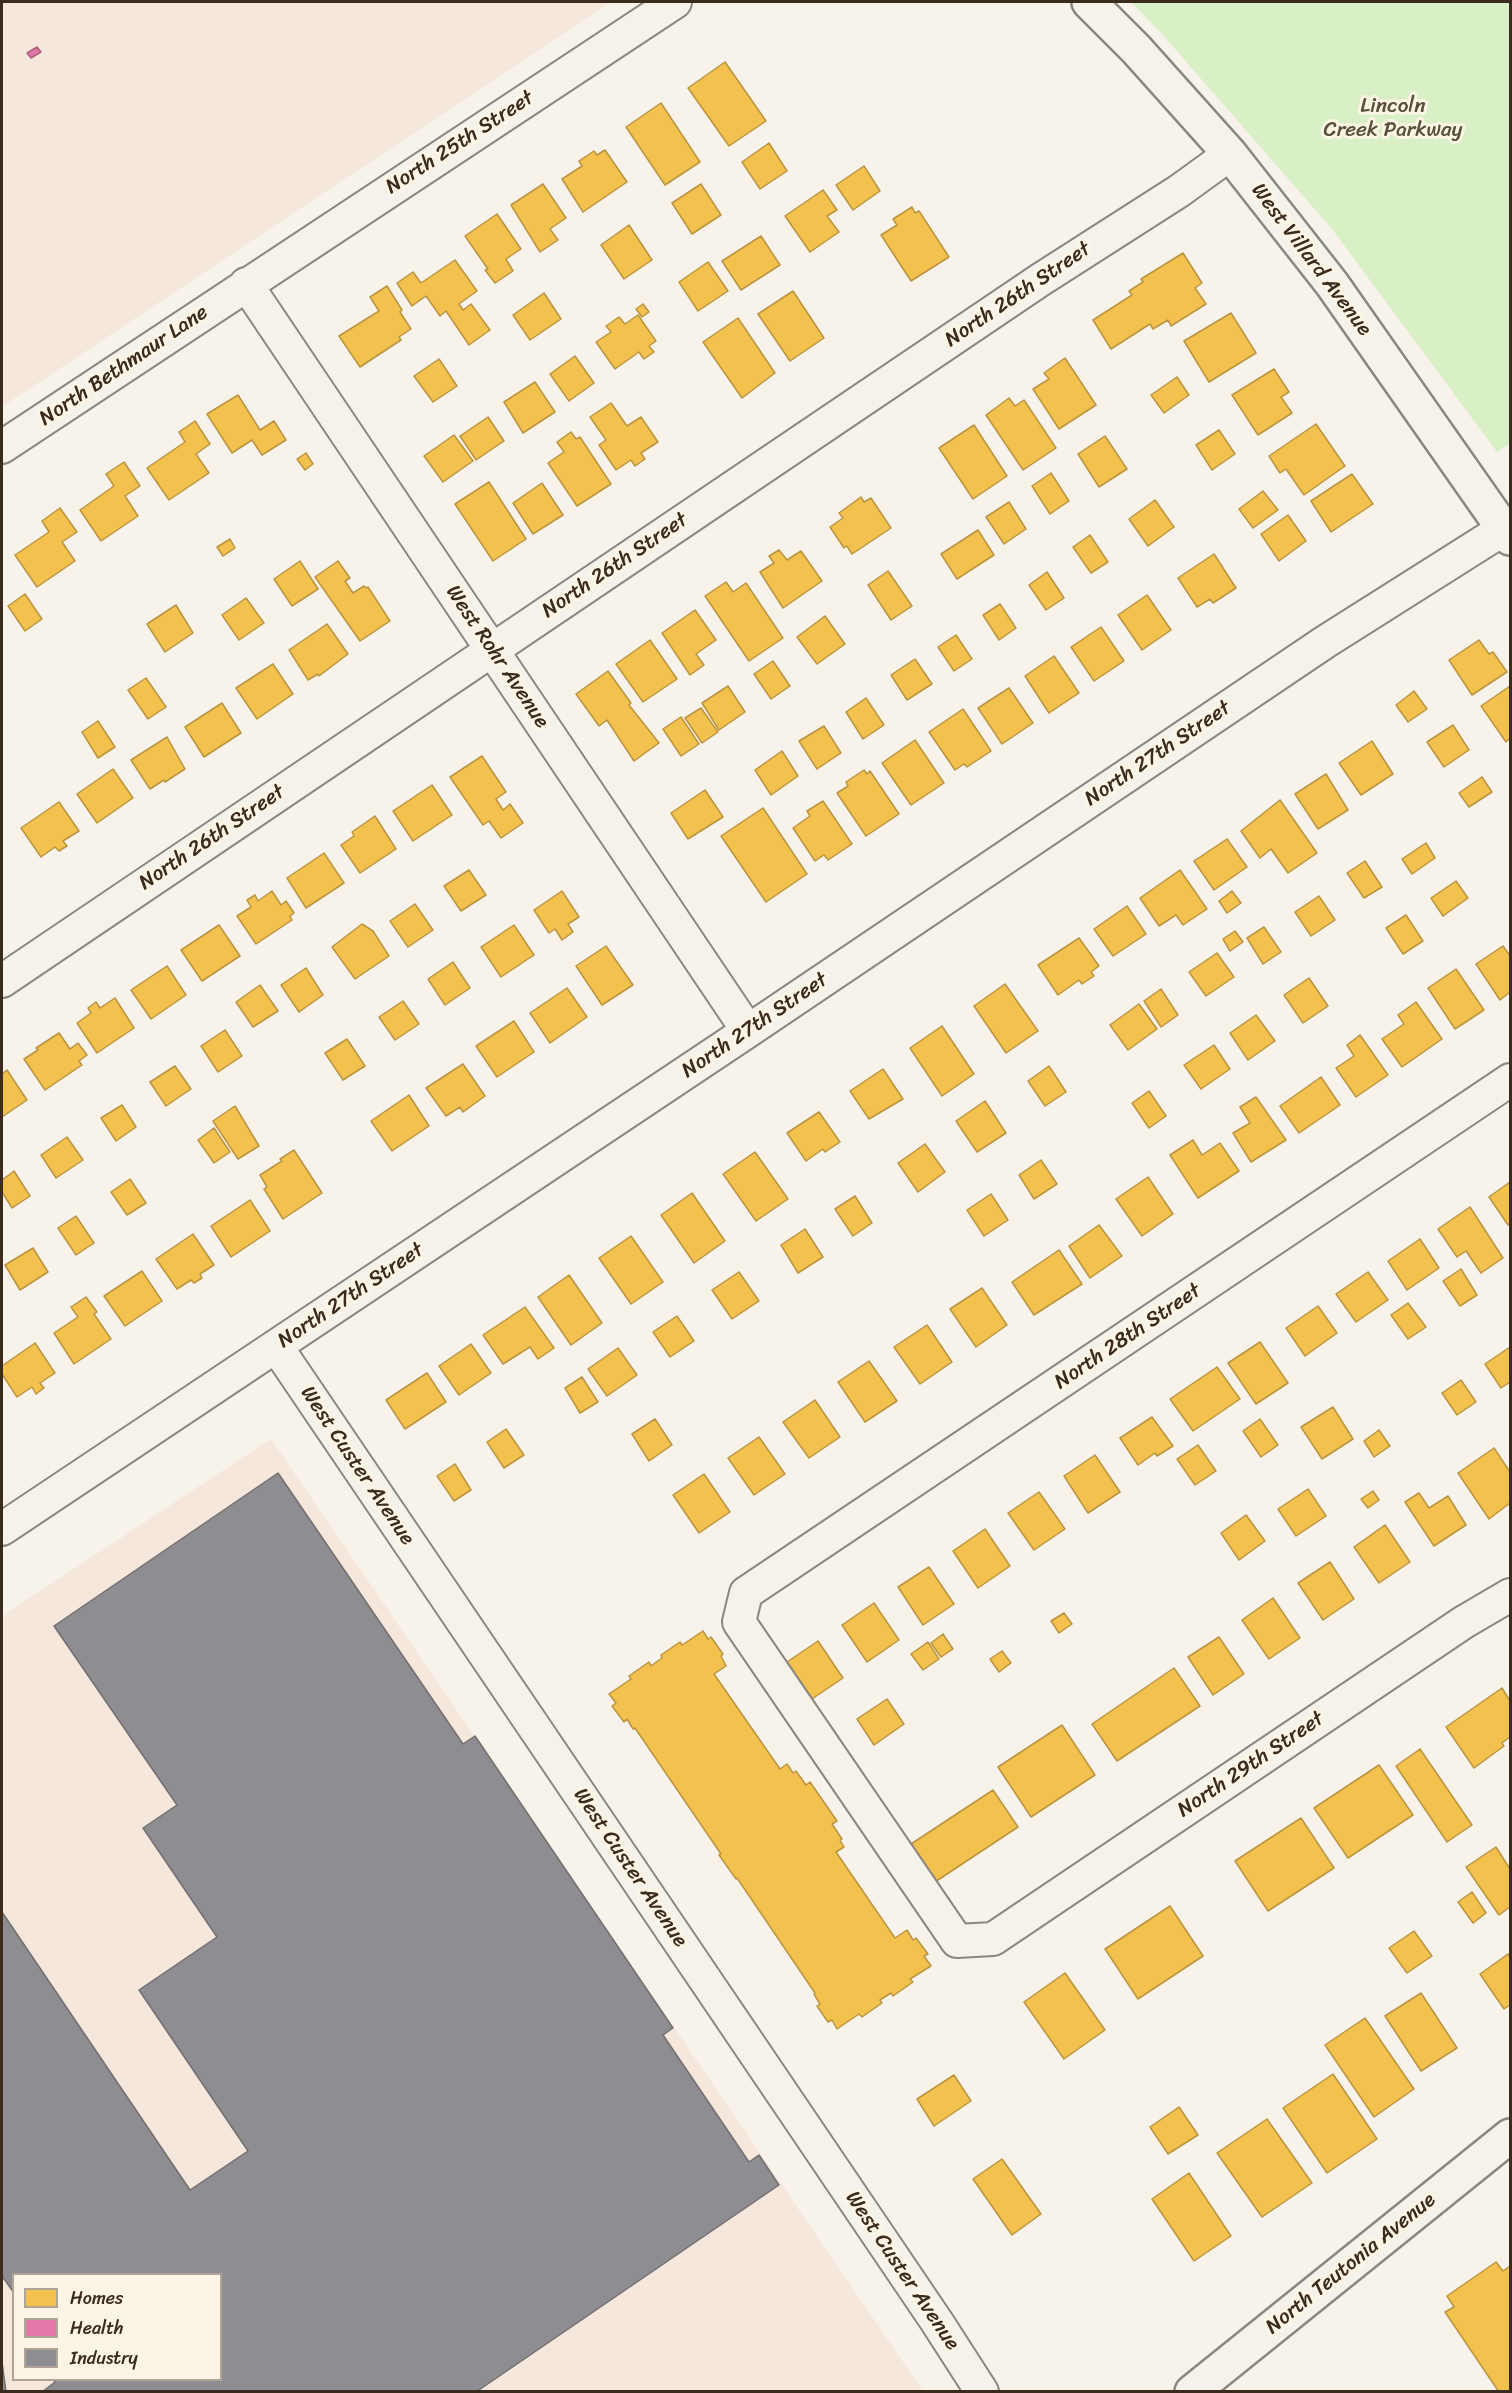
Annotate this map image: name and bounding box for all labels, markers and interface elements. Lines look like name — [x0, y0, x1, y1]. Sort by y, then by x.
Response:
street label: North 25th Street — [381, 86, 539, 200]
park label: Lincoln Creek Parkway — [1324, 94, 1462, 144]
street label: West Villard Avenue — [1246, 179, 1376, 341]
street label: North 26th Street — [940, 237, 1096, 353]
street label: North Bethmaur Lane — [35, 300, 213, 432]
street label: North 26th Street — [537, 508, 693, 624]
street label: West Rohr Avenue — [440, 581, 554, 733]
street label: North 27th Street — [1080, 696, 1236, 812]
street label: North 26th Street — [134, 780, 290, 896]
street label: North 27th Street — [677, 968, 833, 1084]
street label: North 27th Street — [273, 1238, 429, 1354]
street label: North 28th Street — [1050, 1279, 1206, 1395]
street label: West Custer Avenue — [294, 1382, 420, 1550]
street label: North 29th Street — [1173, 1707, 1329, 1823]
street label: West Custer Avenue — [567, 1784, 693, 1952]
street label: West Custer Avenue — [839, 2187, 965, 2355]
street label: North Teutonia Avenue — [1261, 2188, 1441, 2340]
legend — [12, 2273, 222, 2381]
text: Homes — [70, 2282, 123, 2314]
text: Health — [70, 2312, 123, 2344]
text: Industry — [70, 2342, 138, 2374]

